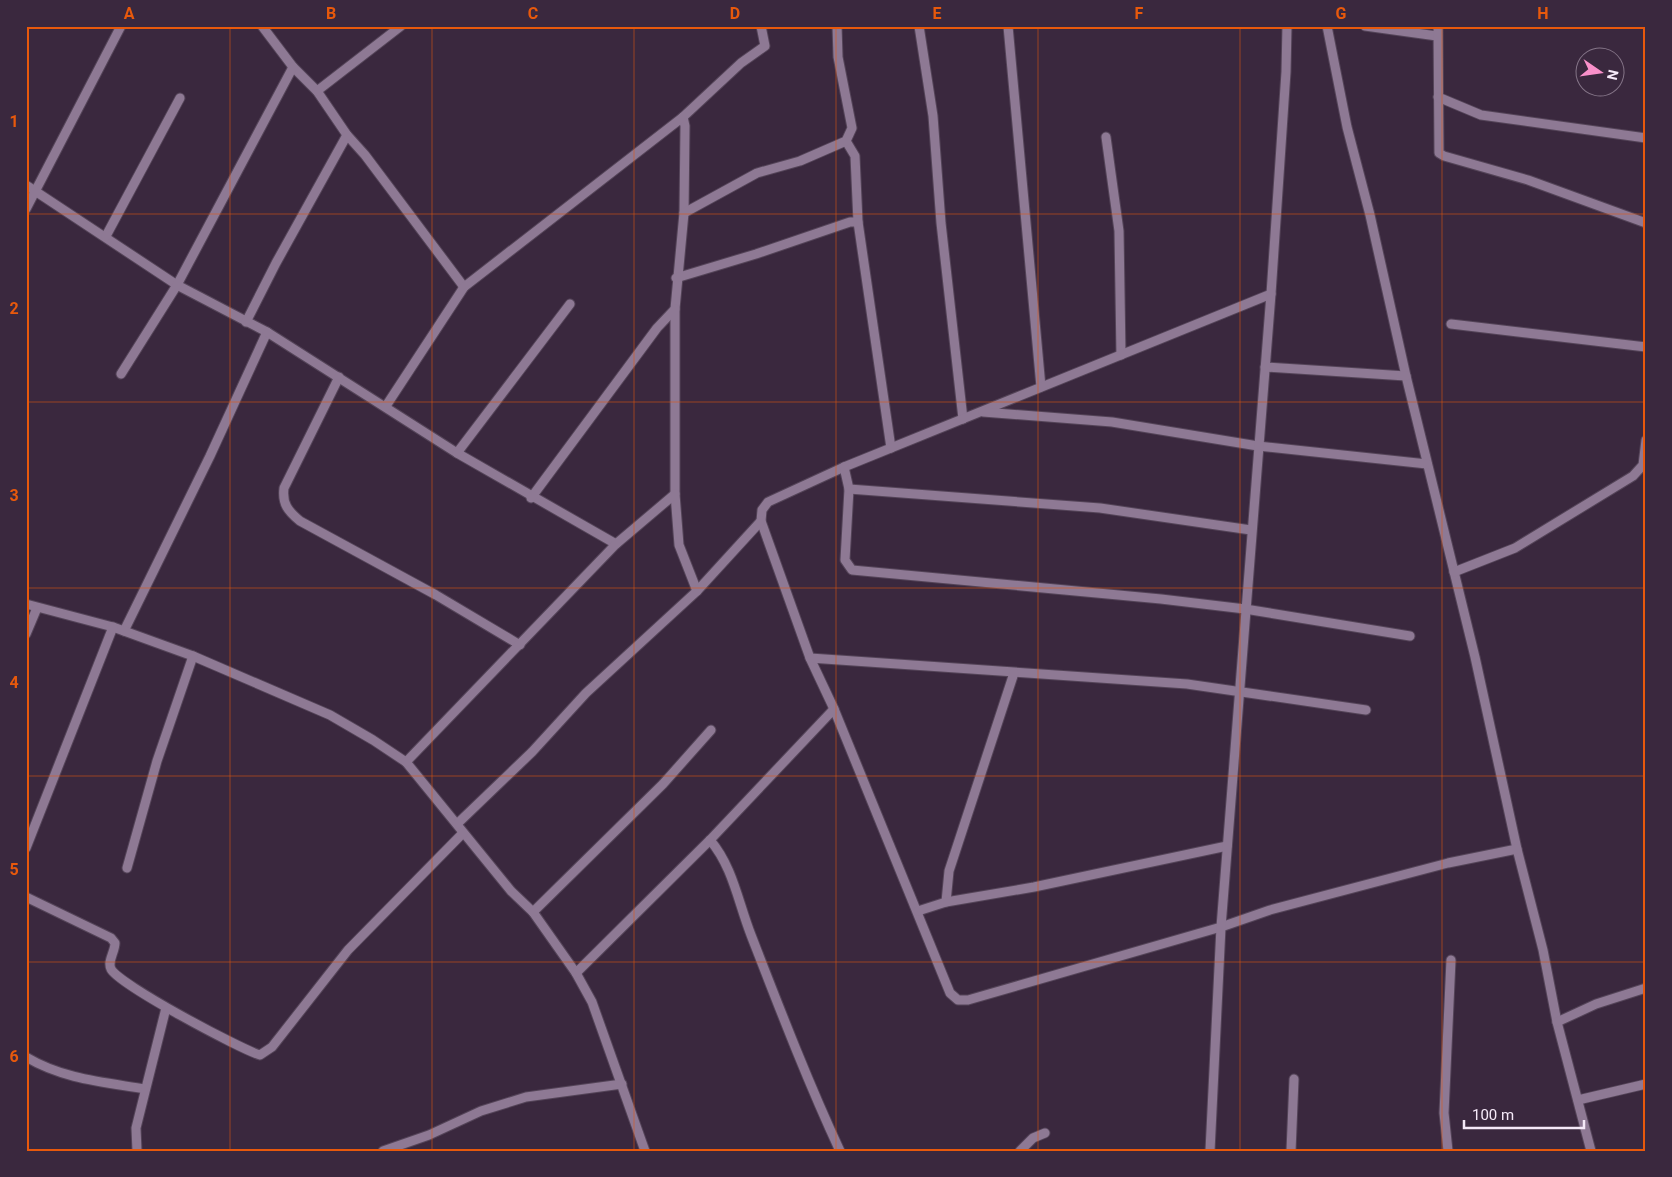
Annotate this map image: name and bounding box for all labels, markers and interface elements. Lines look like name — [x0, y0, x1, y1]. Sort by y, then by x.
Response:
text: A — [124, 4, 135, 23]
text: B — [326, 4, 336, 23]
text: C — [528, 4, 538, 23]
text: D — [730, 4, 740, 23]
text: E — [933, 4, 942, 23]
text: F — [1135, 4, 1144, 23]
text: G — [1336, 4, 1347, 23]
text: H — [1537, 4, 1549, 23]
north arrow — [1574, 48, 1624, 98]
text: N — [1604, 68, 1622, 82]
text: 1 — [9, 112, 19, 131]
text: 2 — [9, 299, 19, 318]
text: 3 — [9, 486, 19, 505]
text: 4 — [9, 673, 19, 692]
text: 5 — [9, 860, 19, 879]
text: 6 — [9, 1047, 19, 1066]
scale bar — [1464, 1097, 1584, 1129]
text: 100 m — [1472, 1106, 1514, 1124]

